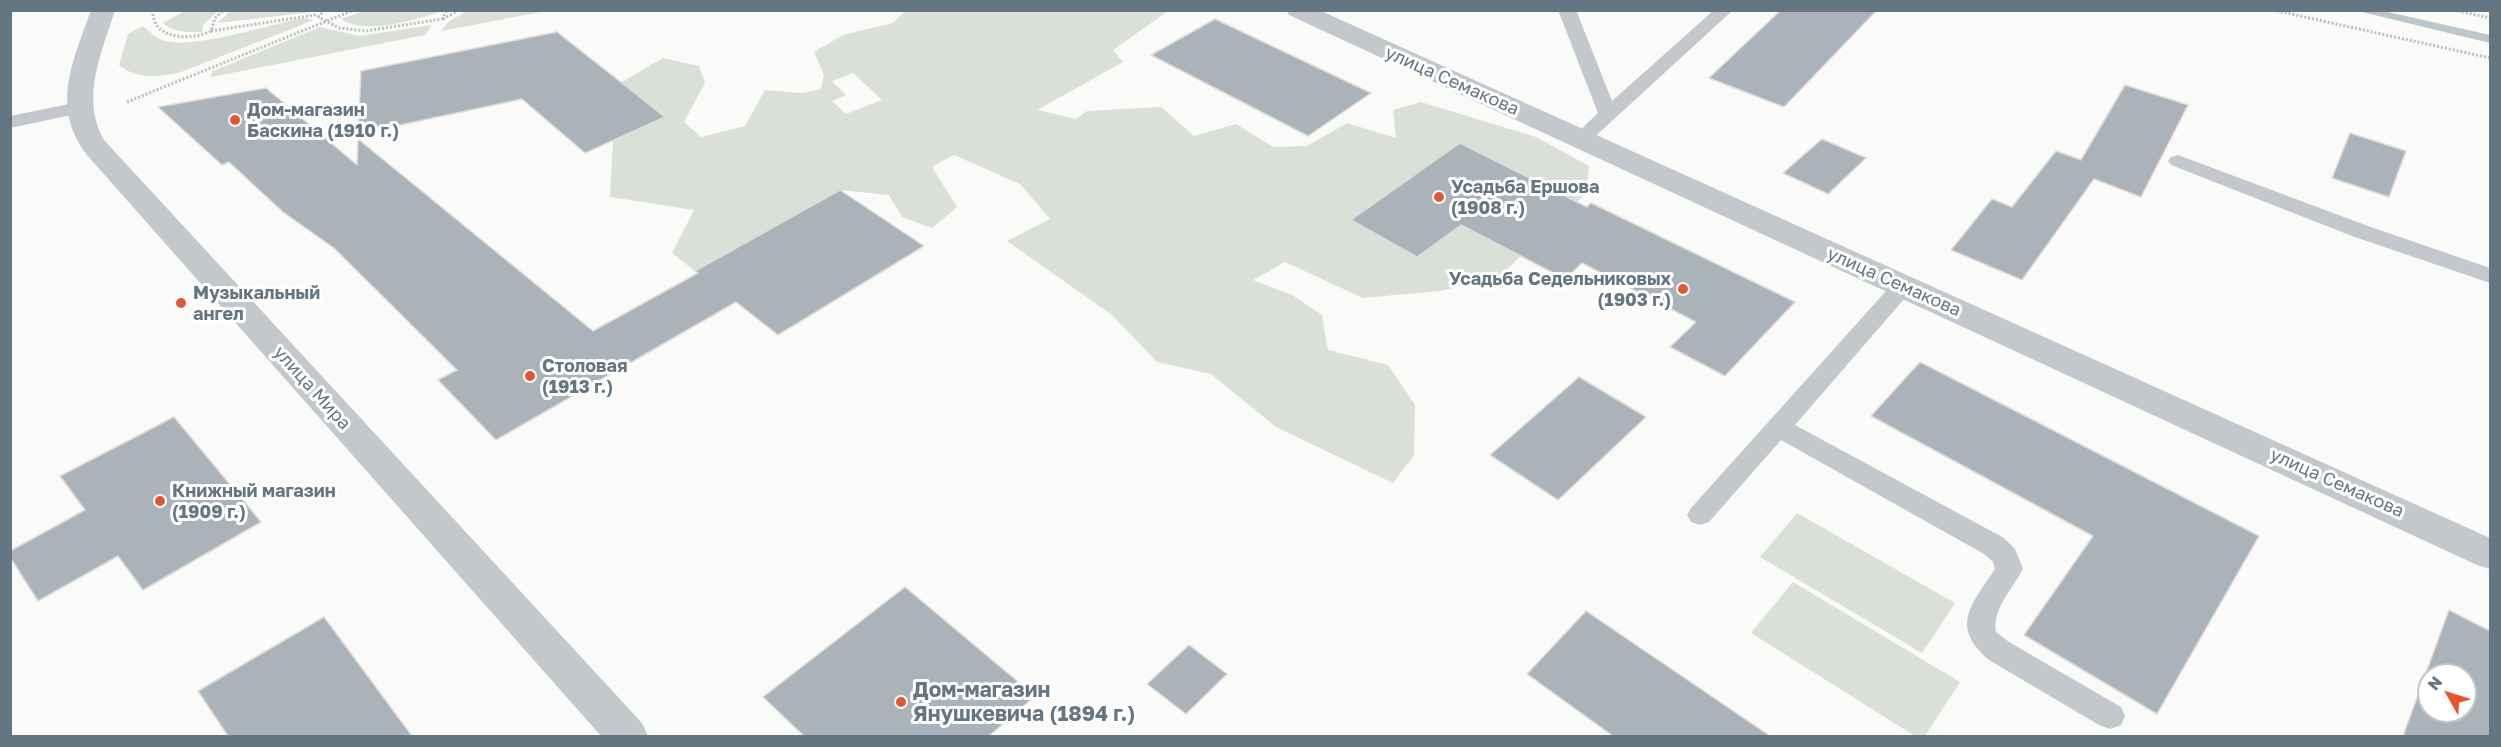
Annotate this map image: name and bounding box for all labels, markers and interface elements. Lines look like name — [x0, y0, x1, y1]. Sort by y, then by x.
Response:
street label: улица Семакова — [1382, 42, 1522, 120]
place label: Дом-магазин Баскина (1910 г.) — [247, 99, 399, 142]
marker: Дом-магазин Баскина (1910 г.) — [228, 113, 242, 127]
place label: Усадьба Ершова (1908 г.) — [1451, 176, 1599, 219]
marker: Усадьба Ершова (1908 г.) — [1432, 190, 1446, 204]
street label: улица Семакова — [1824, 243, 1964, 321]
place label: Усадьба Седельниковых (1903 г.) — [1449, 268, 1671, 310]
place label: Музыкальный ангел — [193, 282, 320, 324]
marker: Усадьба Седельниковых (1903 г.) — [1676, 282, 1690, 296]
marker: Музыкальный ангел — [174, 296, 188, 310]
street label: улица Мира — [269, 342, 355, 434]
place label: Столовая (1913 г.) — [542, 355, 628, 398]
marker: Столовая (1913 г.) — [523, 369, 537, 383]
street label: улица Семакова — [2267, 444, 2407, 522]
place label: Книжный магазин (1909 г.) — [172, 480, 336, 522]
marker: Книжный магазин (1909 г.) — [153, 494, 167, 508]
north arrow — [2417, 663, 2477, 723]
text: N — [2423, 672, 2446, 694]
place label: Дом-магазин Янушкевича (1894 г.) — [913, 677, 1135, 727]
marker: Дом-магазин Янушкевича (1894 г.) — [894, 695, 908, 709]

